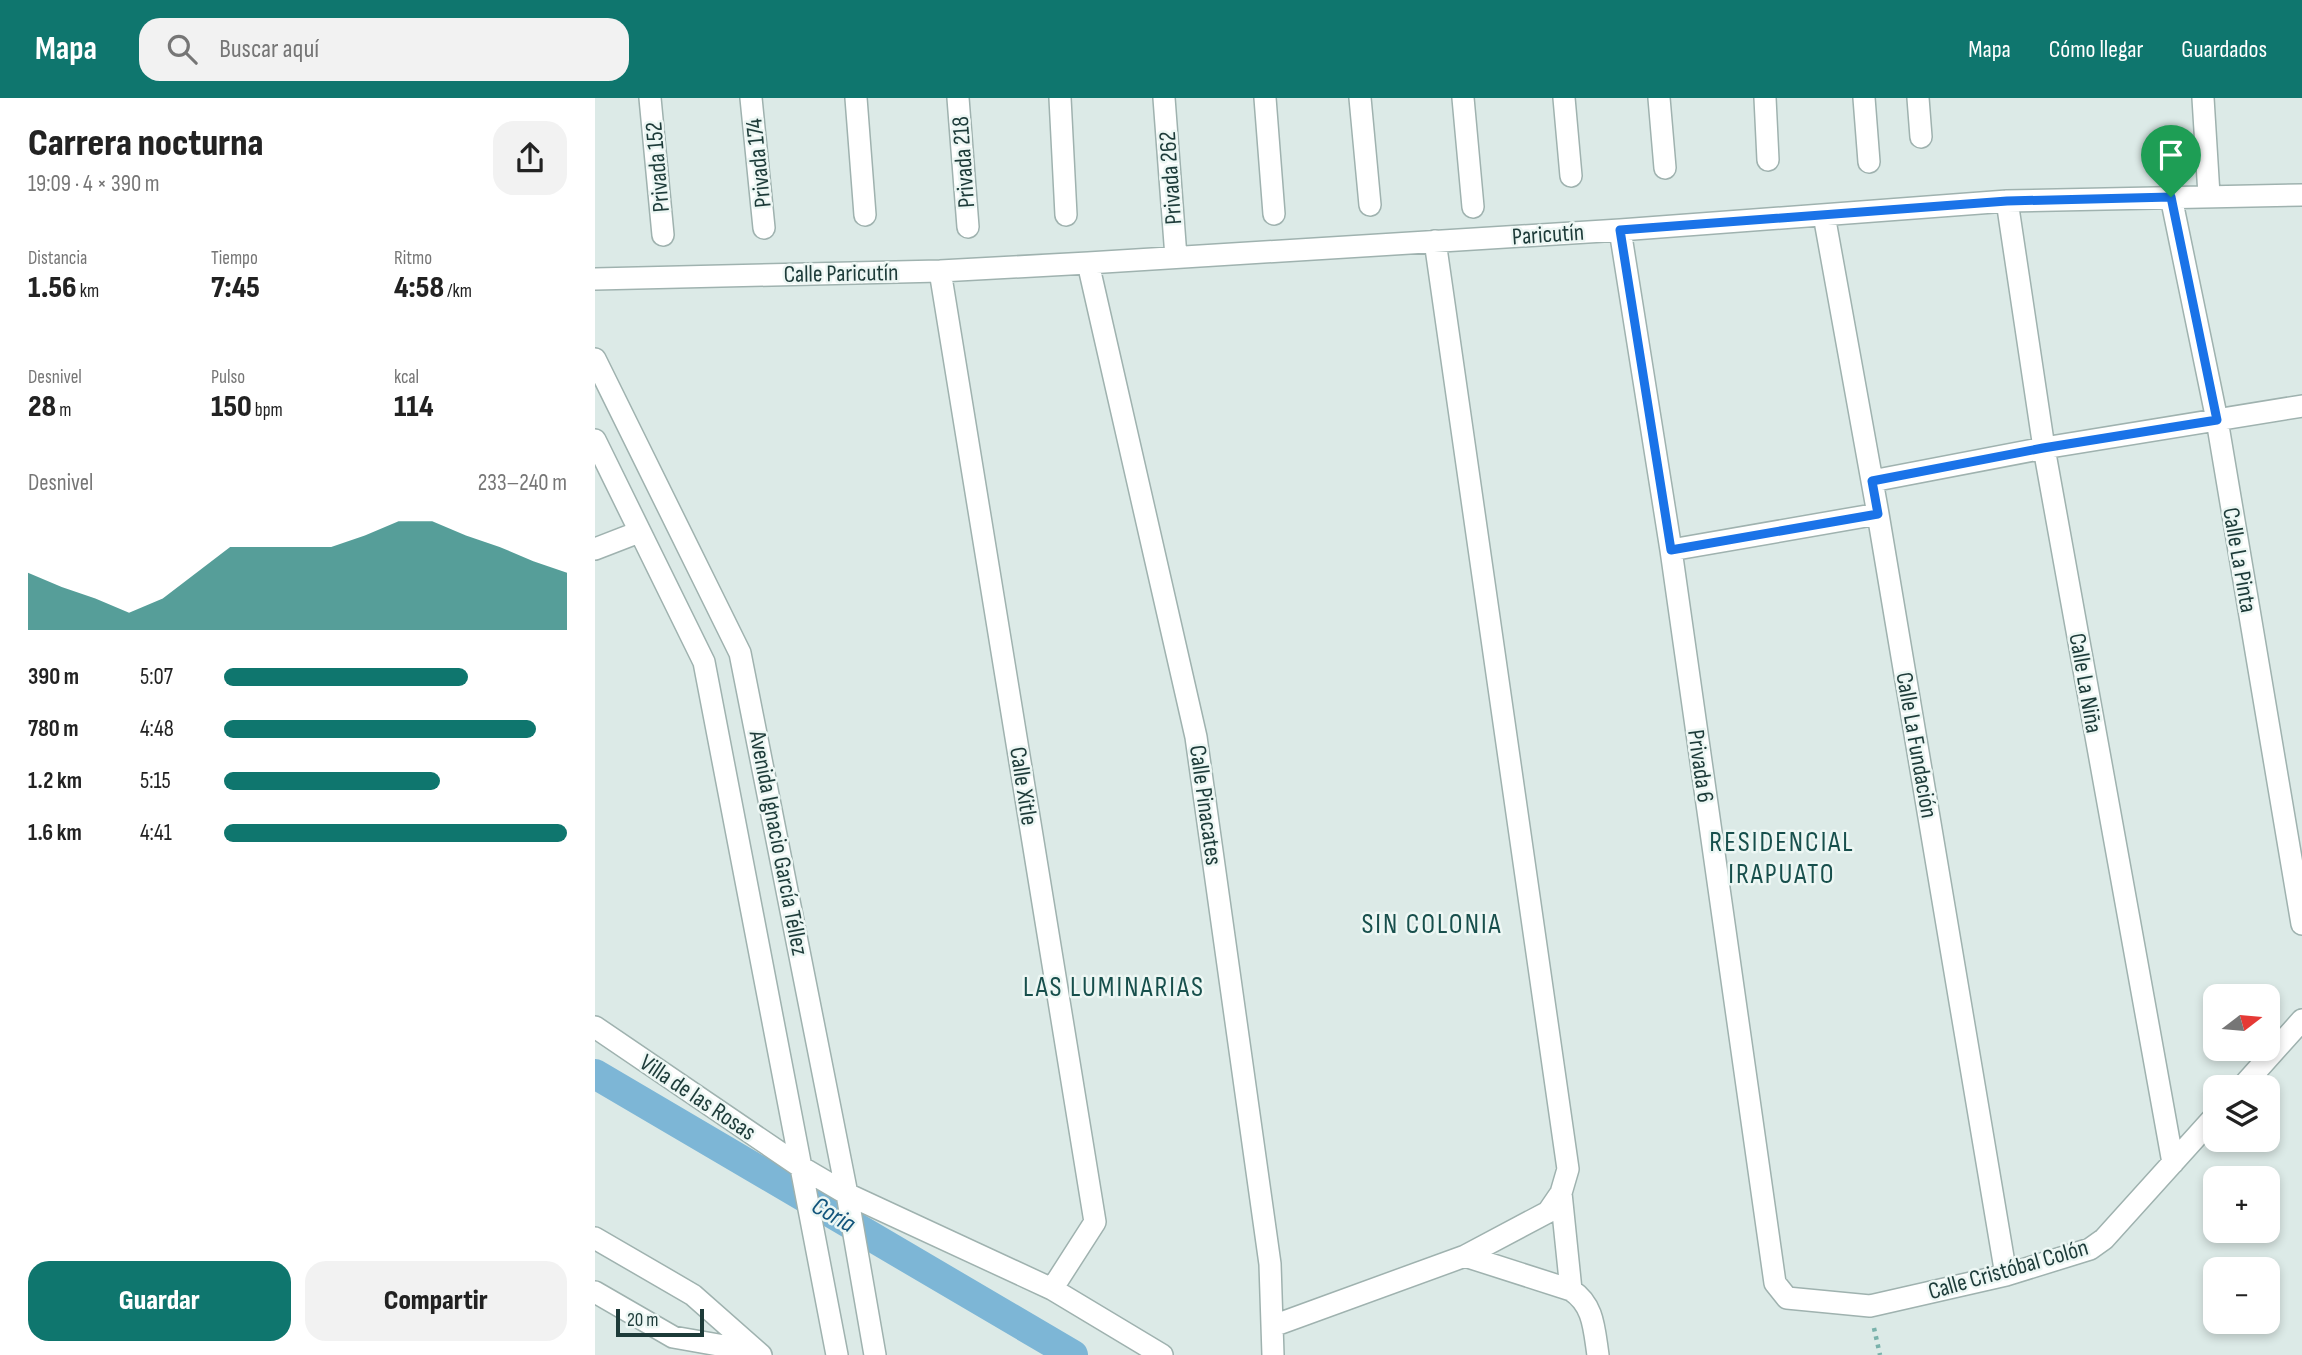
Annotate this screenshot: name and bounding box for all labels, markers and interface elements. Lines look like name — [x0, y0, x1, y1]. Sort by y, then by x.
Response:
search box — [139, 18, 629, 81]
text: Mapa — [35, 29, 97, 69]
icon: search — [163, 30, 201, 68]
text: Buscar aquí — [219, 34, 319, 65]
text: Mapa — [1968, 35, 2011, 64]
text: Cómo llegar — [2049, 35, 2143, 64]
text: Guardados — [2181, 35, 2267, 64]
street label: Privada 218 — [946, 115, 981, 209]
street label: Privada 174 — [739, 117, 778, 209]
text: Carrera nocturna — [28, 121, 263, 166]
button: share — [493, 121, 567, 195]
street label: Privada 152 — [639, 121, 676, 213]
pin — [2141, 125, 2201, 197]
street label: Privada 262 — [1153, 130, 1188, 225]
icon: arrive — [2152, 136, 2190, 174]
text: 19:09 · 4 × 390 m — [28, 170, 160, 198]
street label: Paricutín — [1511, 218, 1585, 251]
text: Distancia — [28, 247, 87, 270]
text: Tiempo — [211, 247, 258, 270]
text: Ritmo — [394, 247, 432, 270]
street label: Calle Paricutín — [783, 258, 899, 289]
text: 1.56 — [28, 270, 77, 306]
text: 7:45 — [211, 270, 260, 306]
text: 4:58 — [394, 270, 444, 306]
text: km — [77, 280, 99, 303]
text: /km — [444, 280, 472, 303]
text: Desnivel — [28, 366, 82, 389]
text: Pulso — [211, 366, 245, 389]
text: kcal — [394, 366, 419, 389]
text: 28 — [28, 389, 56, 425]
text: 150 — [211, 389, 252, 425]
text: 114 — [394, 389, 434, 425]
text: m — [56, 399, 71, 422]
text: bpm — [252, 399, 283, 422]
text: Desnivel — [28, 469, 93, 497]
text: 233–240 m — [478, 469, 567, 497]
street label: Calle La Pinta — [2216, 505, 2263, 615]
street label: Calle La Niña — [2062, 631, 2109, 735]
text: 390 m — [28, 663, 79, 691]
text: 5:07 — [140, 663, 173, 691]
street label: Calle La Fundación — [1889, 670, 1944, 820]
text: 780 m — [28, 715, 79, 743]
text: 4:48 — [140, 715, 174, 743]
street label: Avenida Ignacio García Téllez — [742, 727, 815, 958]
street label: Privada 6 — [1681, 728, 1720, 804]
street label: Calle Pinacates — [1183, 743, 1228, 867]
street label: Calle Xitle — [1003, 745, 1044, 827]
text: 1.2 km — [28, 767, 82, 795]
text: 5:15 — [140, 767, 171, 795]
text: 1.6 km — [28, 819, 82, 847]
text: 4:41 — [140, 819, 172, 847]
district label: RESIDENCIAL IRAPUATO — [1709, 826, 1855, 891]
district label: SIN COLONIA — [1361, 908, 1503, 941]
district label: LAS LUMINARIAS — [1023, 971, 1205, 1004]
north arrow — [2203, 984, 2280, 1060]
map controls — [2203, 984, 2280, 1334]
street label: Villa de las Rosas — [634, 1048, 761, 1147]
button: layers — [2203, 1075, 2280, 1152]
button: + — [2203, 1166, 2280, 1243]
water label: Coria — [806, 1191, 861, 1240]
street label: Calle Cristóbal Colón — [1925, 1233, 2091, 1306]
button: − — [2203, 1257, 2280, 1334]
button: Guardar — [28, 1261, 291, 1341]
button: Compartir — [305, 1261, 567, 1341]
scale bar — [616, 1306, 703, 1338]
text: 20 m — [627, 1309, 659, 1332]

